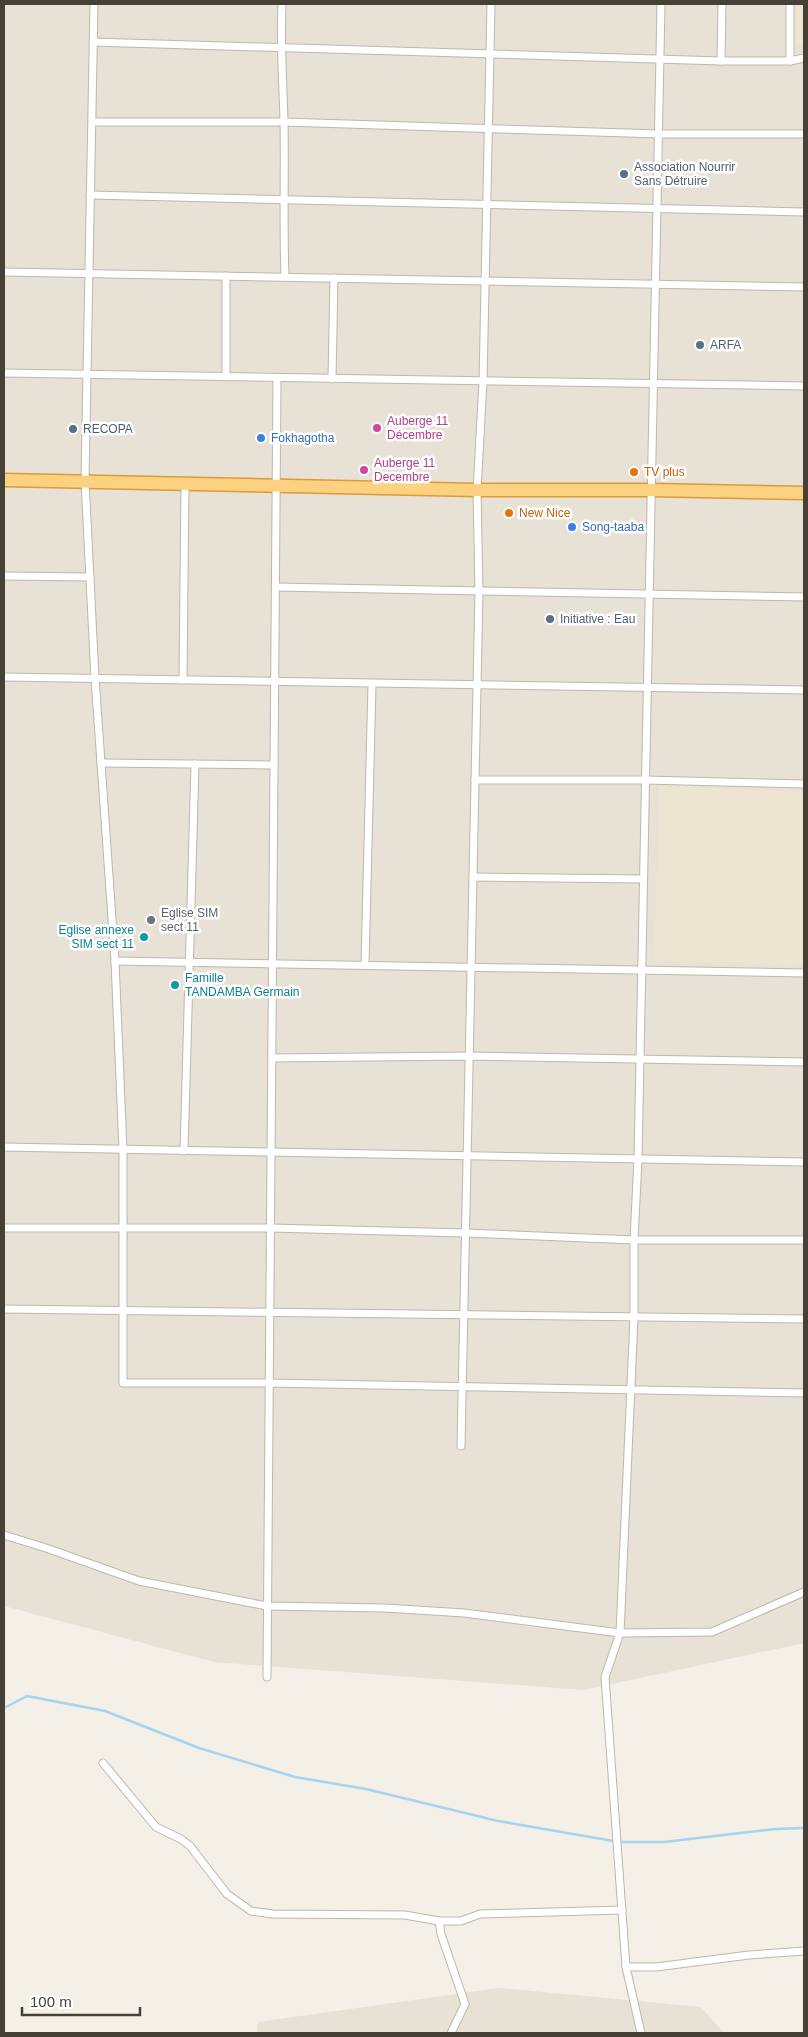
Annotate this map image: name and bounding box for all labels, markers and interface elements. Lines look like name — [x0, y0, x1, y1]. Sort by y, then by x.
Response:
place label: Association Nourrir Sans Détruire — [634, 160, 735, 188]
marker: Association Nourrir Sans Détruire — [618, 168, 630, 180]
place label: ARFA — [710, 338, 741, 352]
marker: ARFA — [694, 339, 706, 351]
place label: Auberge 11 Décembre — [387, 414, 448, 442]
place label: RECOPA — [83, 422, 133, 436]
marker: Auberge 11 Décembre — [371, 422, 383, 434]
marker: RECOPA — [67, 423, 79, 435]
place label: Fokhagotha — [271, 431, 335, 445]
marker: Fokhagotha — [255, 432, 267, 444]
place label: Auberge 11 Decembre — [374, 456, 435, 484]
marker: Auberge 11 Decembre — [358, 464, 370, 476]
place label: TV plus — [644, 465, 685, 479]
marker: TV plus — [628, 466, 640, 478]
place label: New Nice — [519, 506, 571, 520]
marker: New Nice — [503, 507, 515, 519]
place label: Song-taaba — [582, 520, 644, 534]
marker: Song-taaba — [566, 521, 578, 533]
place label: Initiative : Eau — [560, 612, 635, 626]
marker: Initiative : Eau — [544, 613, 556, 625]
place label: Eglise SIM sect 11 — [161, 906, 218, 934]
marker: Eglise SIM sect 11 — [145, 914, 157, 926]
place label: Eglise annexe SIM sect 11 — [59, 923, 134, 951]
marker: Eglise annexe SIM sect 11 — [138, 931, 150, 943]
place label: Famille TANDAMBA Germain — [185, 971, 299, 999]
marker: Famille TANDAMBA Germain — [169, 979, 181, 991]
scale bar — [22, 1984, 140, 2016]
text: 100 m — [30, 1993, 72, 2010]

